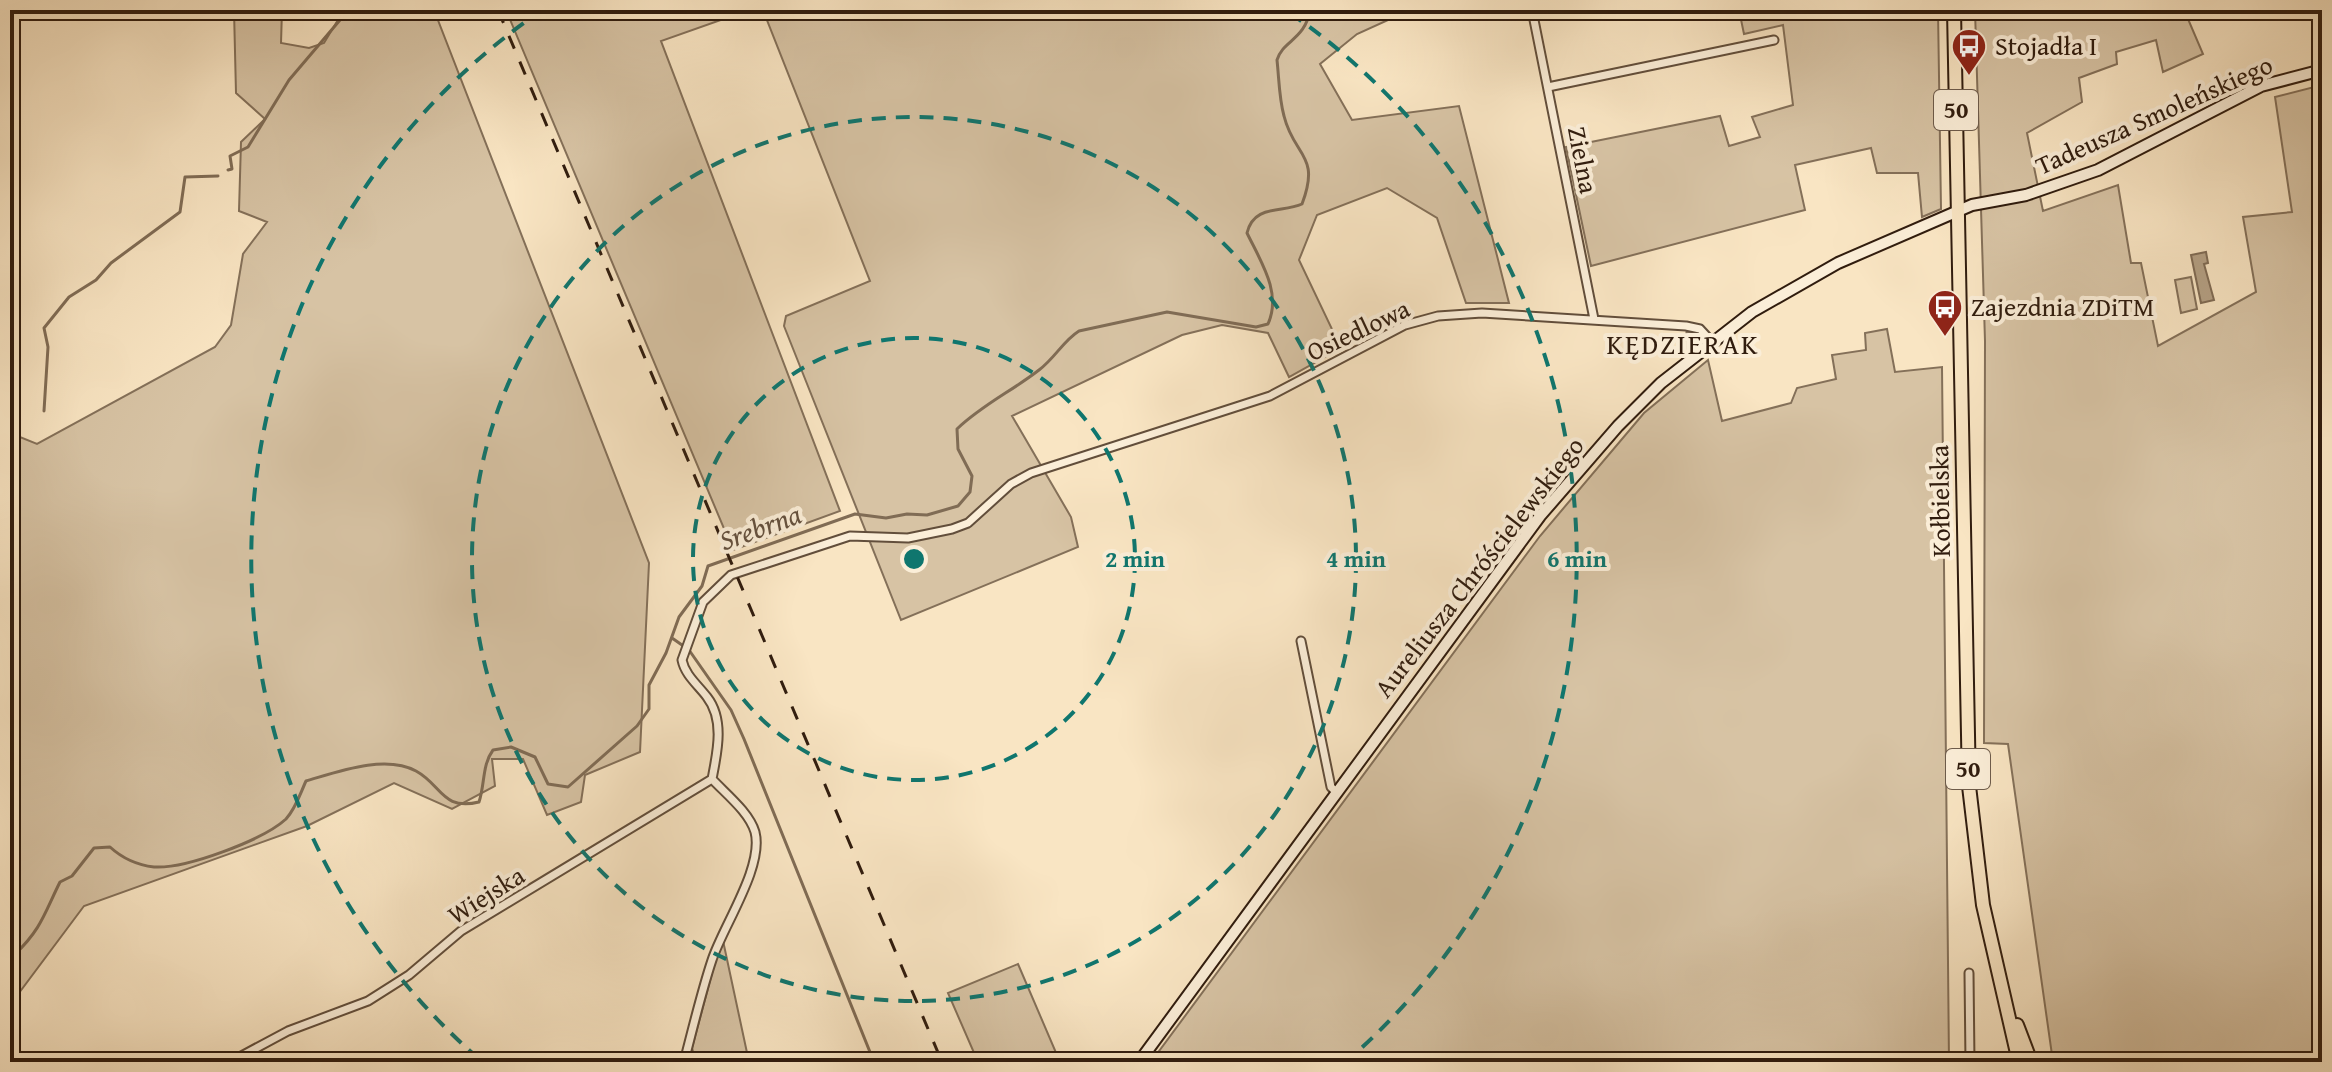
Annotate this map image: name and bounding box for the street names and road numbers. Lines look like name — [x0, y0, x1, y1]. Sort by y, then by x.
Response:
street label: Tadeusza Smoleńskiego — [2029, 45, 2279, 184]
road number: 50 — [1934, 90, 1978, 130]
street label: Zielna — [1558, 123, 1609, 197]
street label: Osiedlowa — [1300, 288, 1417, 370]
street label: Aureliusza Chróścielewskiego — [1364, 428, 1593, 706]
street label: Kołbielska — [1919, 444, 1960, 558]
road number: 50 — [1946, 749, 1990, 789]
street label: Wiejska — [440, 855, 532, 933]

